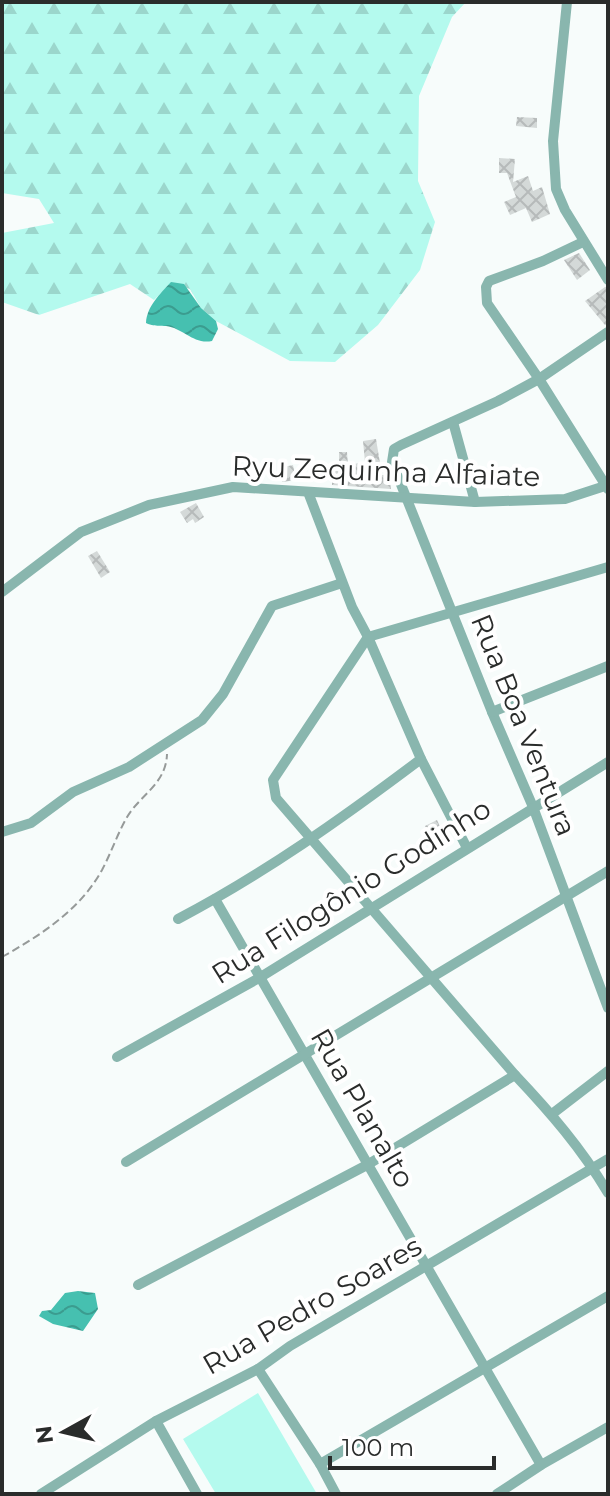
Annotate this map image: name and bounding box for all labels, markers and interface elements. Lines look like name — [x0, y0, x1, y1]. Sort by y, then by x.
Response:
street label: Ryu Zequinha Alfaiate — [231, 449, 541, 493]
street label: Rua Boa Ventura — [464, 609, 584, 841]
street label: Rua Filogônio Godinho — [205, 791, 497, 991]
street label: Rua Planalto — [304, 1022, 422, 1194]
street label: Rua Pedro Soares — [197, 1229, 427, 1381]
north arrow — [24, 1392, 104, 1472]
scale bar — [330, 1420, 494, 1470]
text: N — [30, 1424, 59, 1445]
text: 100 m — [342, 1433, 414, 1462]

